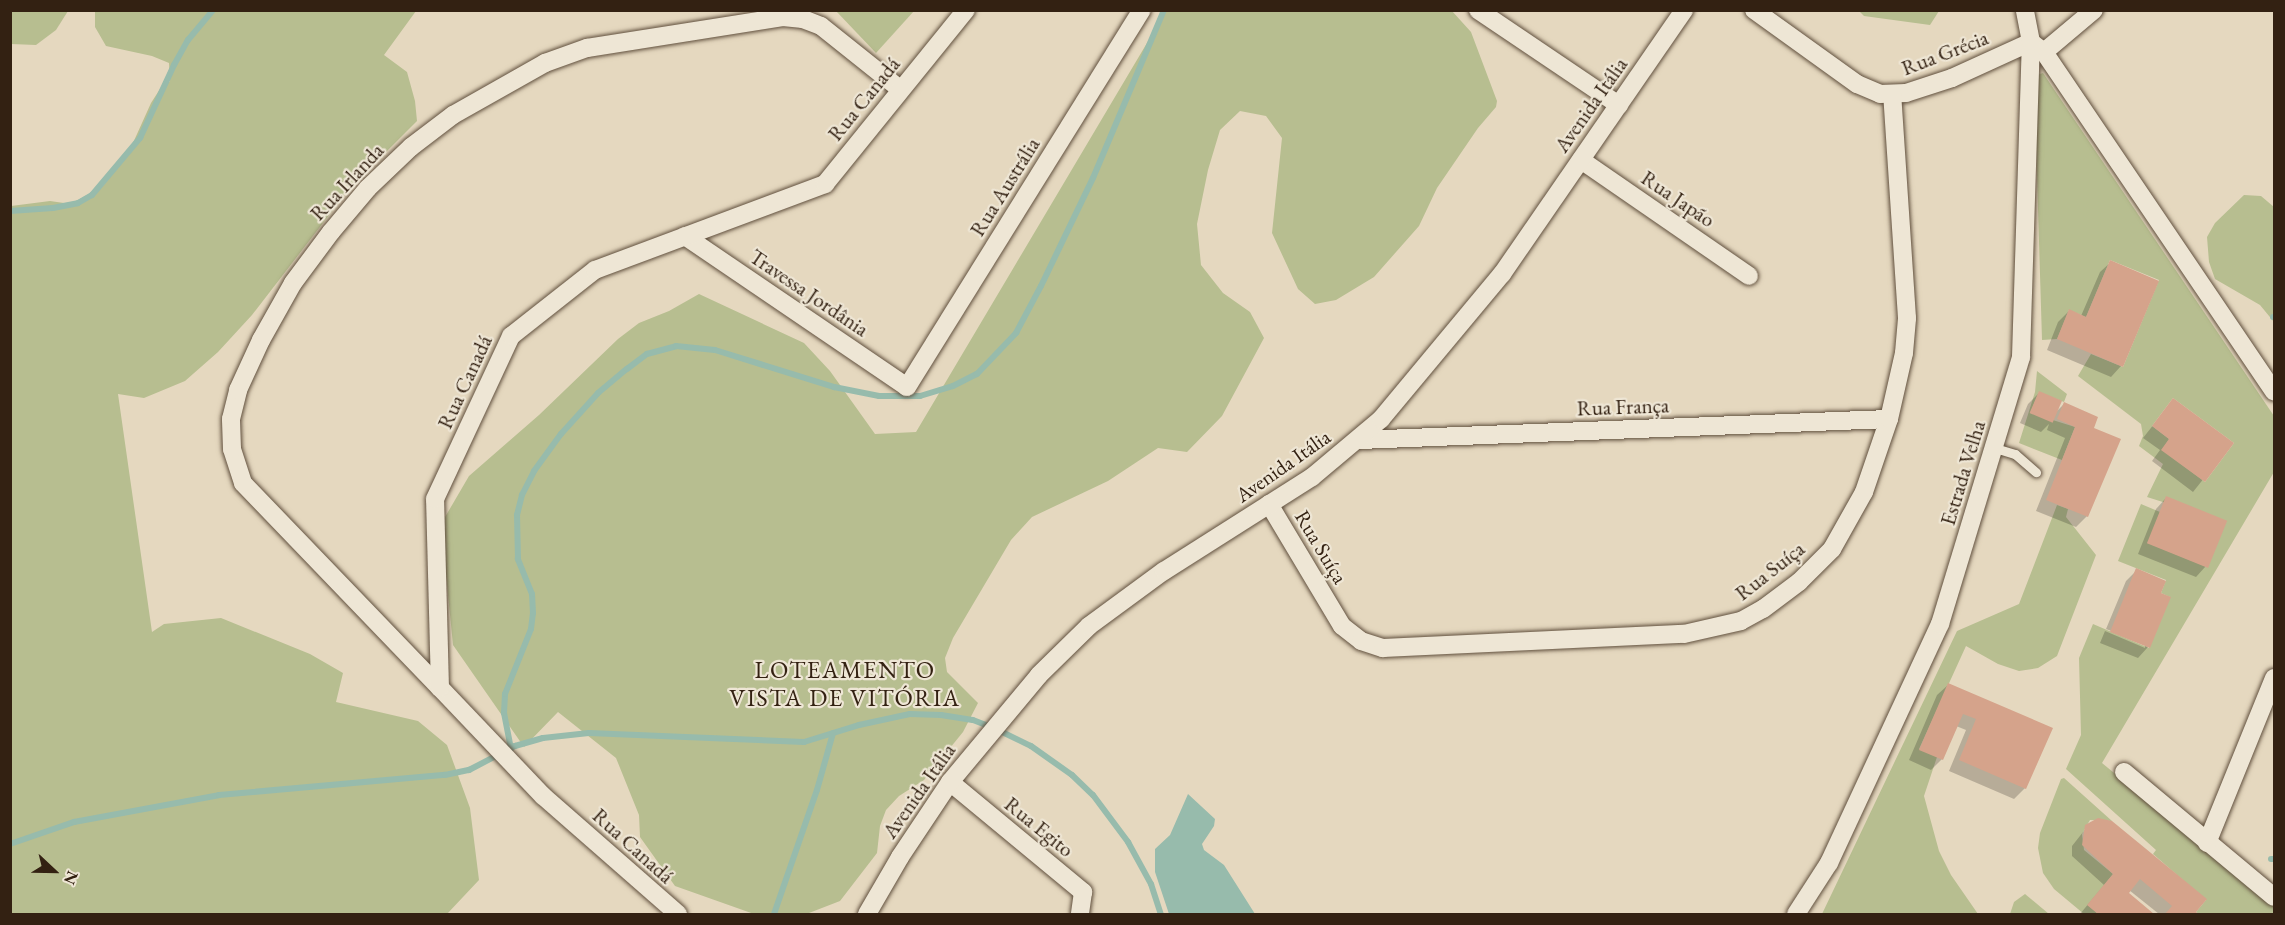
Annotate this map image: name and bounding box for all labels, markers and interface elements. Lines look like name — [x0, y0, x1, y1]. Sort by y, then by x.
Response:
street label: Rua Grécia — [1898, 25, 1992, 81]
street label: Rua Canadá — [823, 52, 905, 146]
street label: Avenida Itália — [1549, 53, 1633, 157]
street label: Rua Austrália — [965, 133, 1045, 241]
street label: Rua Irlanda — [305, 138, 389, 226]
street label: Rua Japão — [1636, 165, 1720, 233]
street label: Travessa Jordânia — [745, 244, 873, 342]
street label: Rua Canadá — [432, 331, 498, 433]
street label: Rua França — [1576, 393, 1670, 421]
street label: Estrada Velha — [1935, 418, 1991, 528]
street label: Avenida Itália — [1231, 424, 1335, 508]
street label: Rua Suíça — [1289, 506, 1353, 588]
street label: Rua Suíça — [1730, 536, 1810, 606]
district label: LOTEAMENTO VISTA DE VITÓRIA — [729, 656, 961, 712]
street label: Avenida Itália — [877, 739, 961, 843]
street label: Rua Egito — [999, 791, 1079, 863]
street label: Rua Canadá — [587, 803, 679, 889]
north arrow — [24, 841, 84, 901]
text: N — [59, 868, 83, 888]

